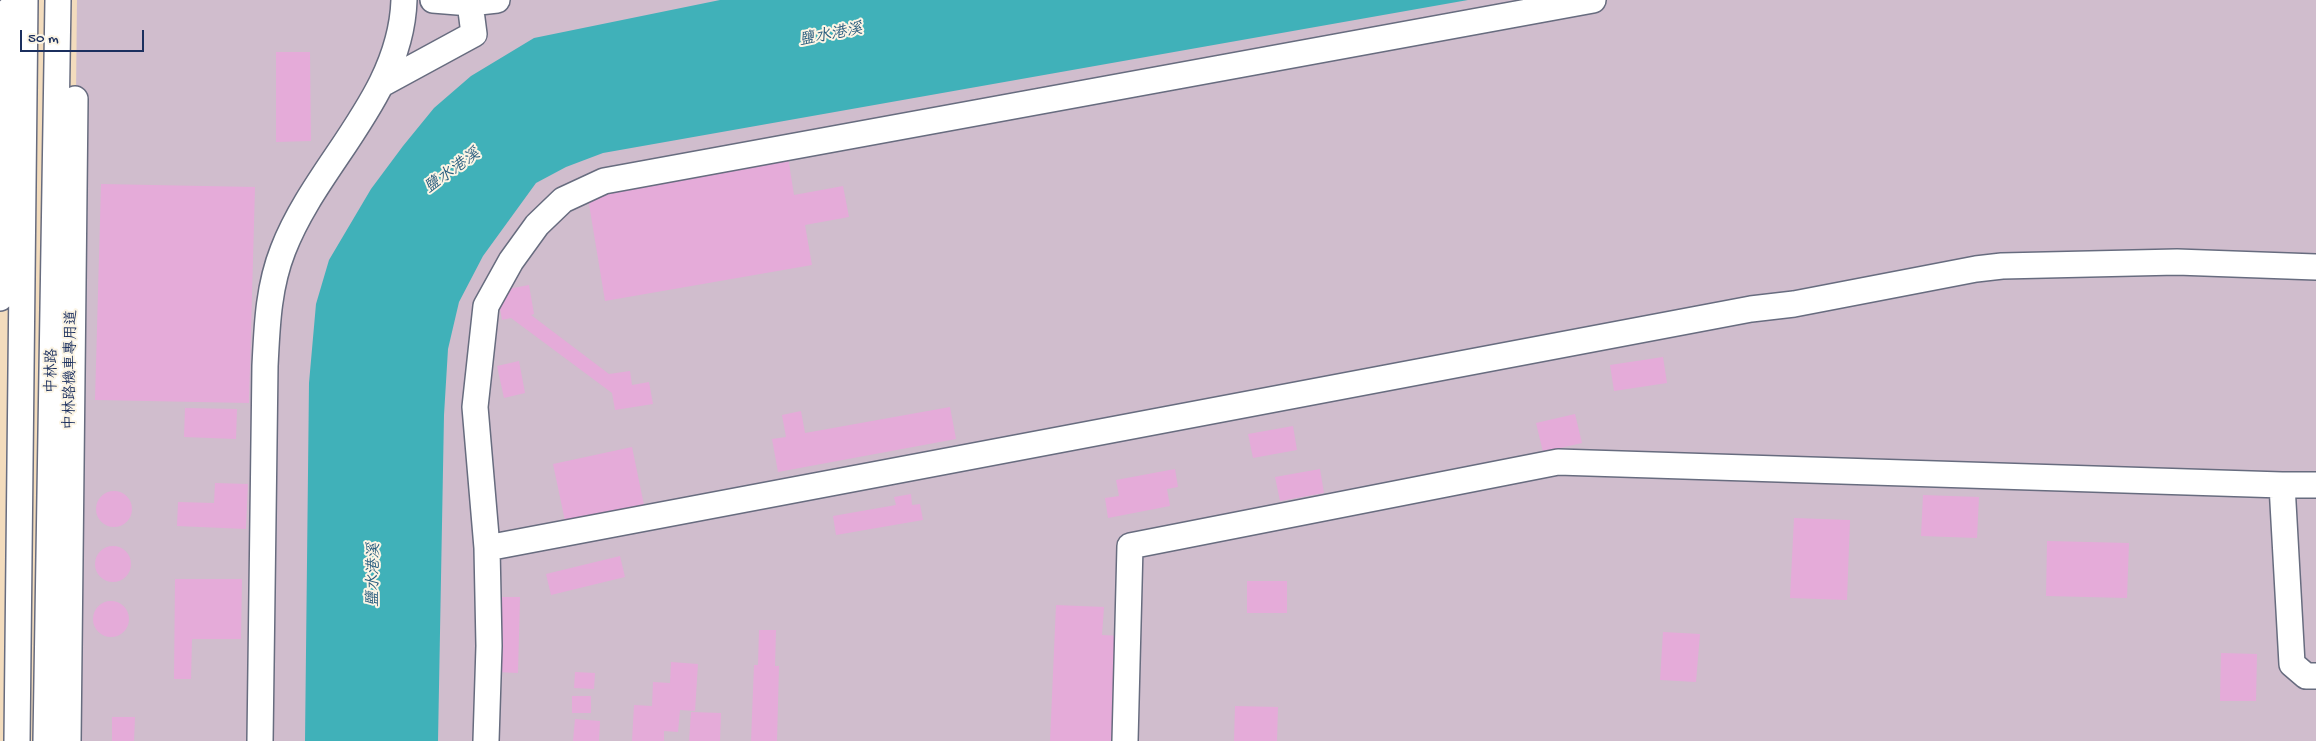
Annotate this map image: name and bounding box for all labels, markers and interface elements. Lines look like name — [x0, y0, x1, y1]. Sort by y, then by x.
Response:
scale bar — [22, 20, 146, 52]
water label: 鹽水港溪 — [798, 20, 864, 52]
text: 50 m — [28, 30, 59, 48]
water label: 鹽水港溪 — [421, 145, 485, 199]
street label: 中林路機車專用道 — [62, 310, 82, 430]
street label: 中林路 — [44, 348, 62, 394]
water label: 鹽水港溪 — [365, 543, 385, 607]

